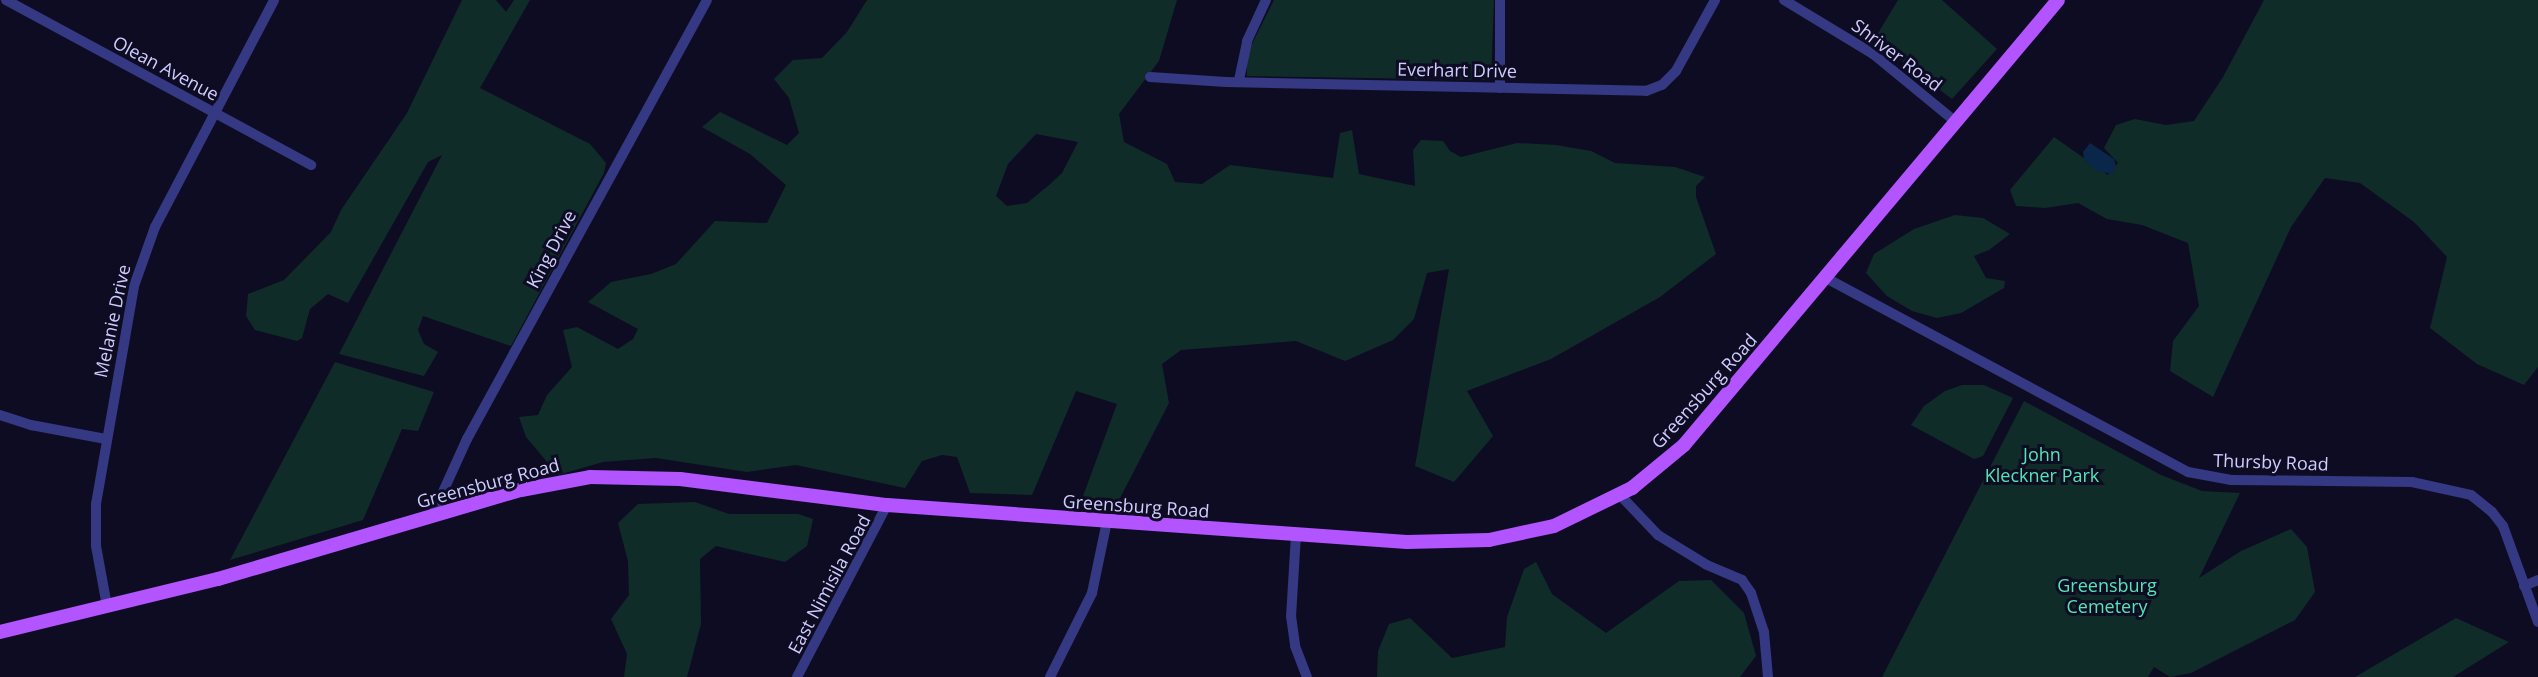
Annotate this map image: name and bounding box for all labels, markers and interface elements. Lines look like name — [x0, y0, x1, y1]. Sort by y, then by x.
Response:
street label: Shriver Road — [1848, 14, 1946, 96]
street label: Olean Avenue — [109, 31, 223, 105]
street label: Everhart Drive — [1397, 58, 1517, 82]
street label: King Drive — [521, 206, 581, 292]
street label: Melanie Drive — [89, 262, 135, 380]
street label: Greensburg Road — [1647, 329, 1761, 453]
park label: John Kleckner Park — [1985, 444, 2099, 486]
street label: Thursby Road — [2213, 449, 2329, 475]
street label: Greensburg Road — [414, 454, 562, 512]
street label: Greensburg Road — [1062, 490, 1210, 522]
street label: East Nimisila Road — [783, 511, 875, 657]
park label: Greensburg Cemetery — [2057, 575, 2157, 618]

